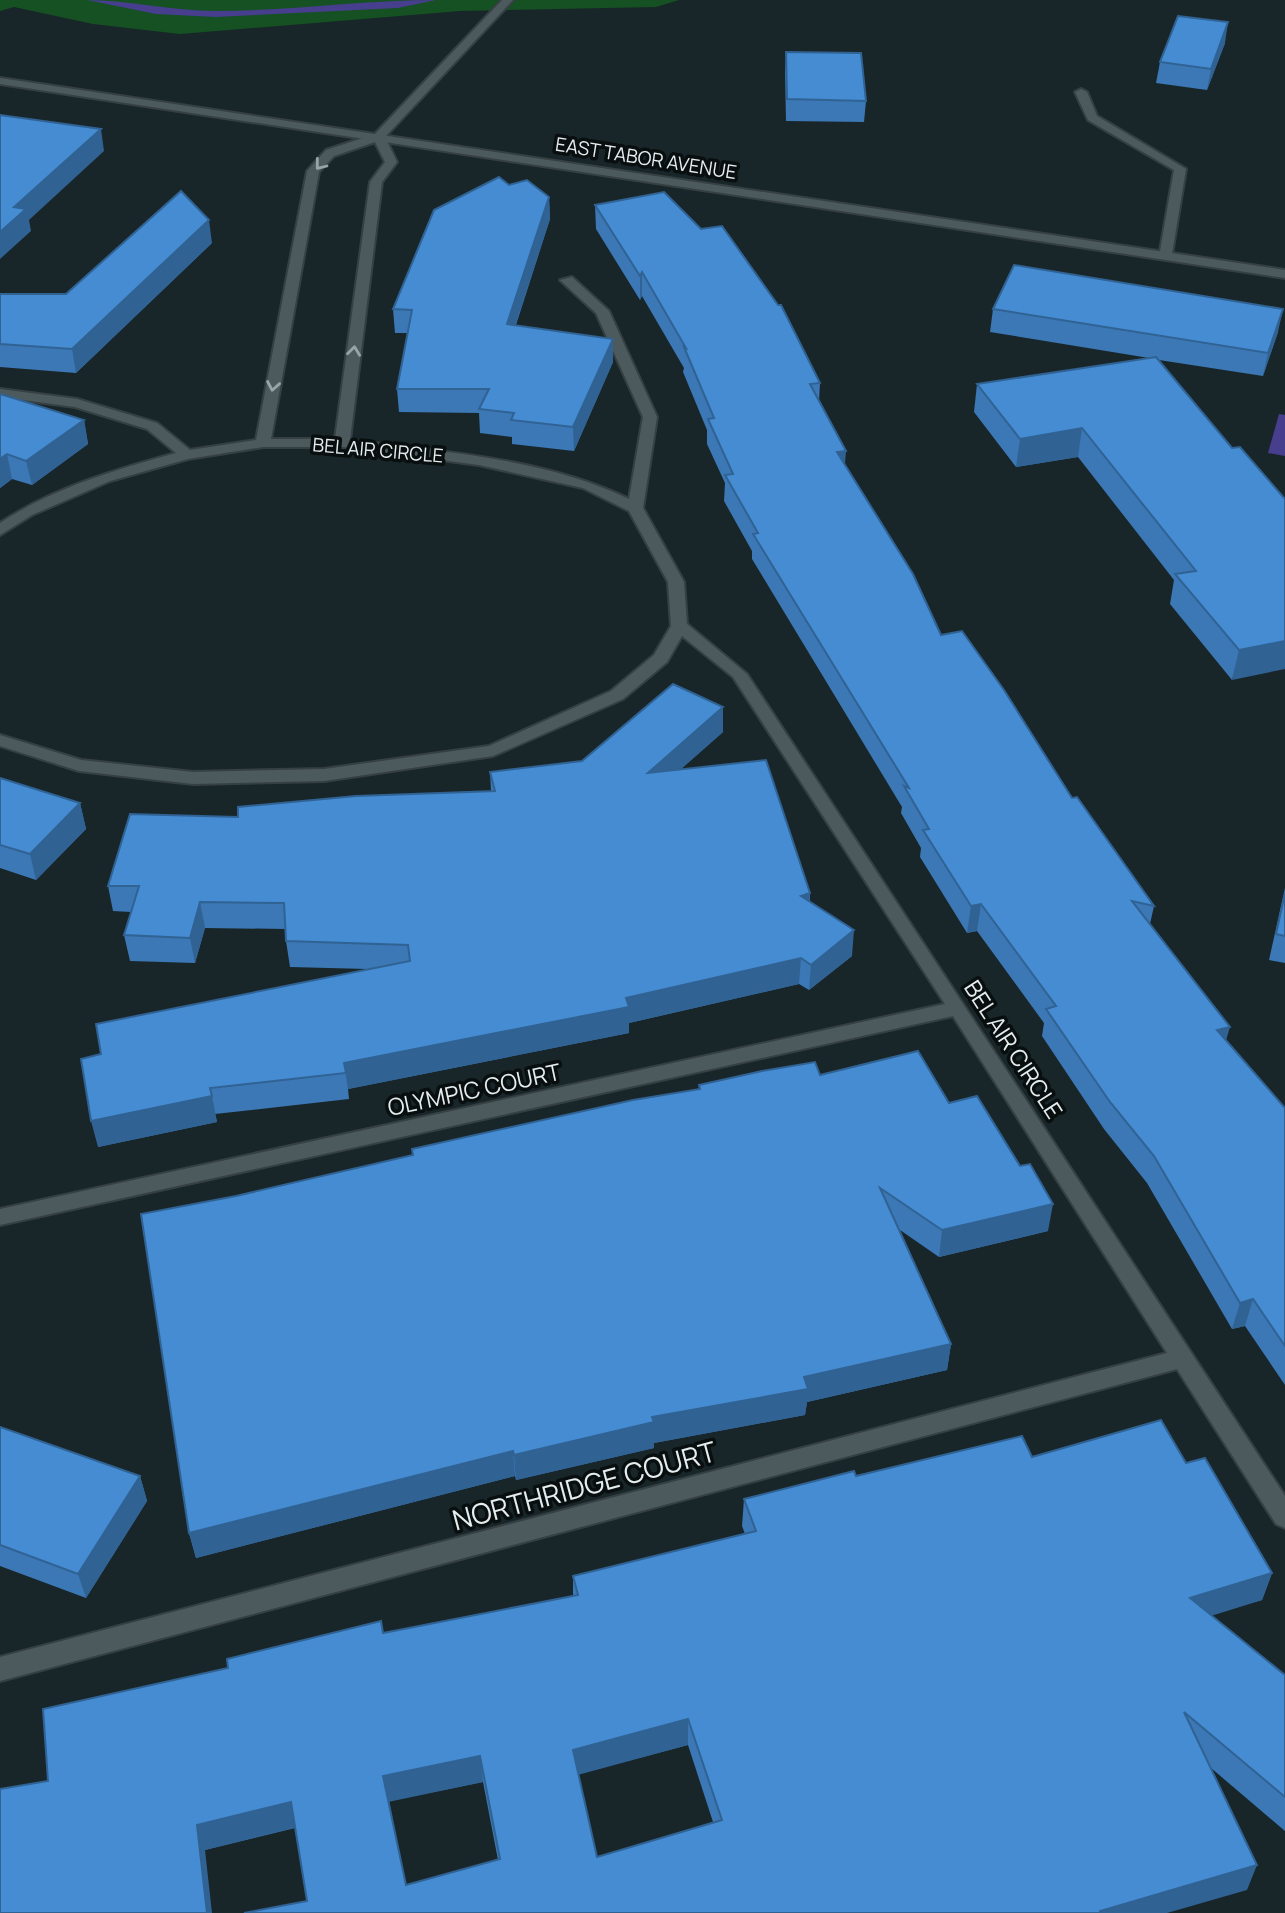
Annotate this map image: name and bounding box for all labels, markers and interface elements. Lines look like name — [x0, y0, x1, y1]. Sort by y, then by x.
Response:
street label: EAST TABOR AVENUE — [554, 131, 738, 185]
one-way arrow — [315, 157, 328, 169]
one-way arrow — [346, 345, 361, 357]
one-way arrow — [267, 380, 282, 392]
street label: BEL AIR CIRCLE — [311, 431, 445, 469]
street label: BEL AIR CIRCLE — [957, 974, 1071, 1124]
street label: OLYMPIC COURT — [385, 1055, 564, 1123]
street label: NORTHRIDGE COURT — [448, 1431, 720, 1538]

